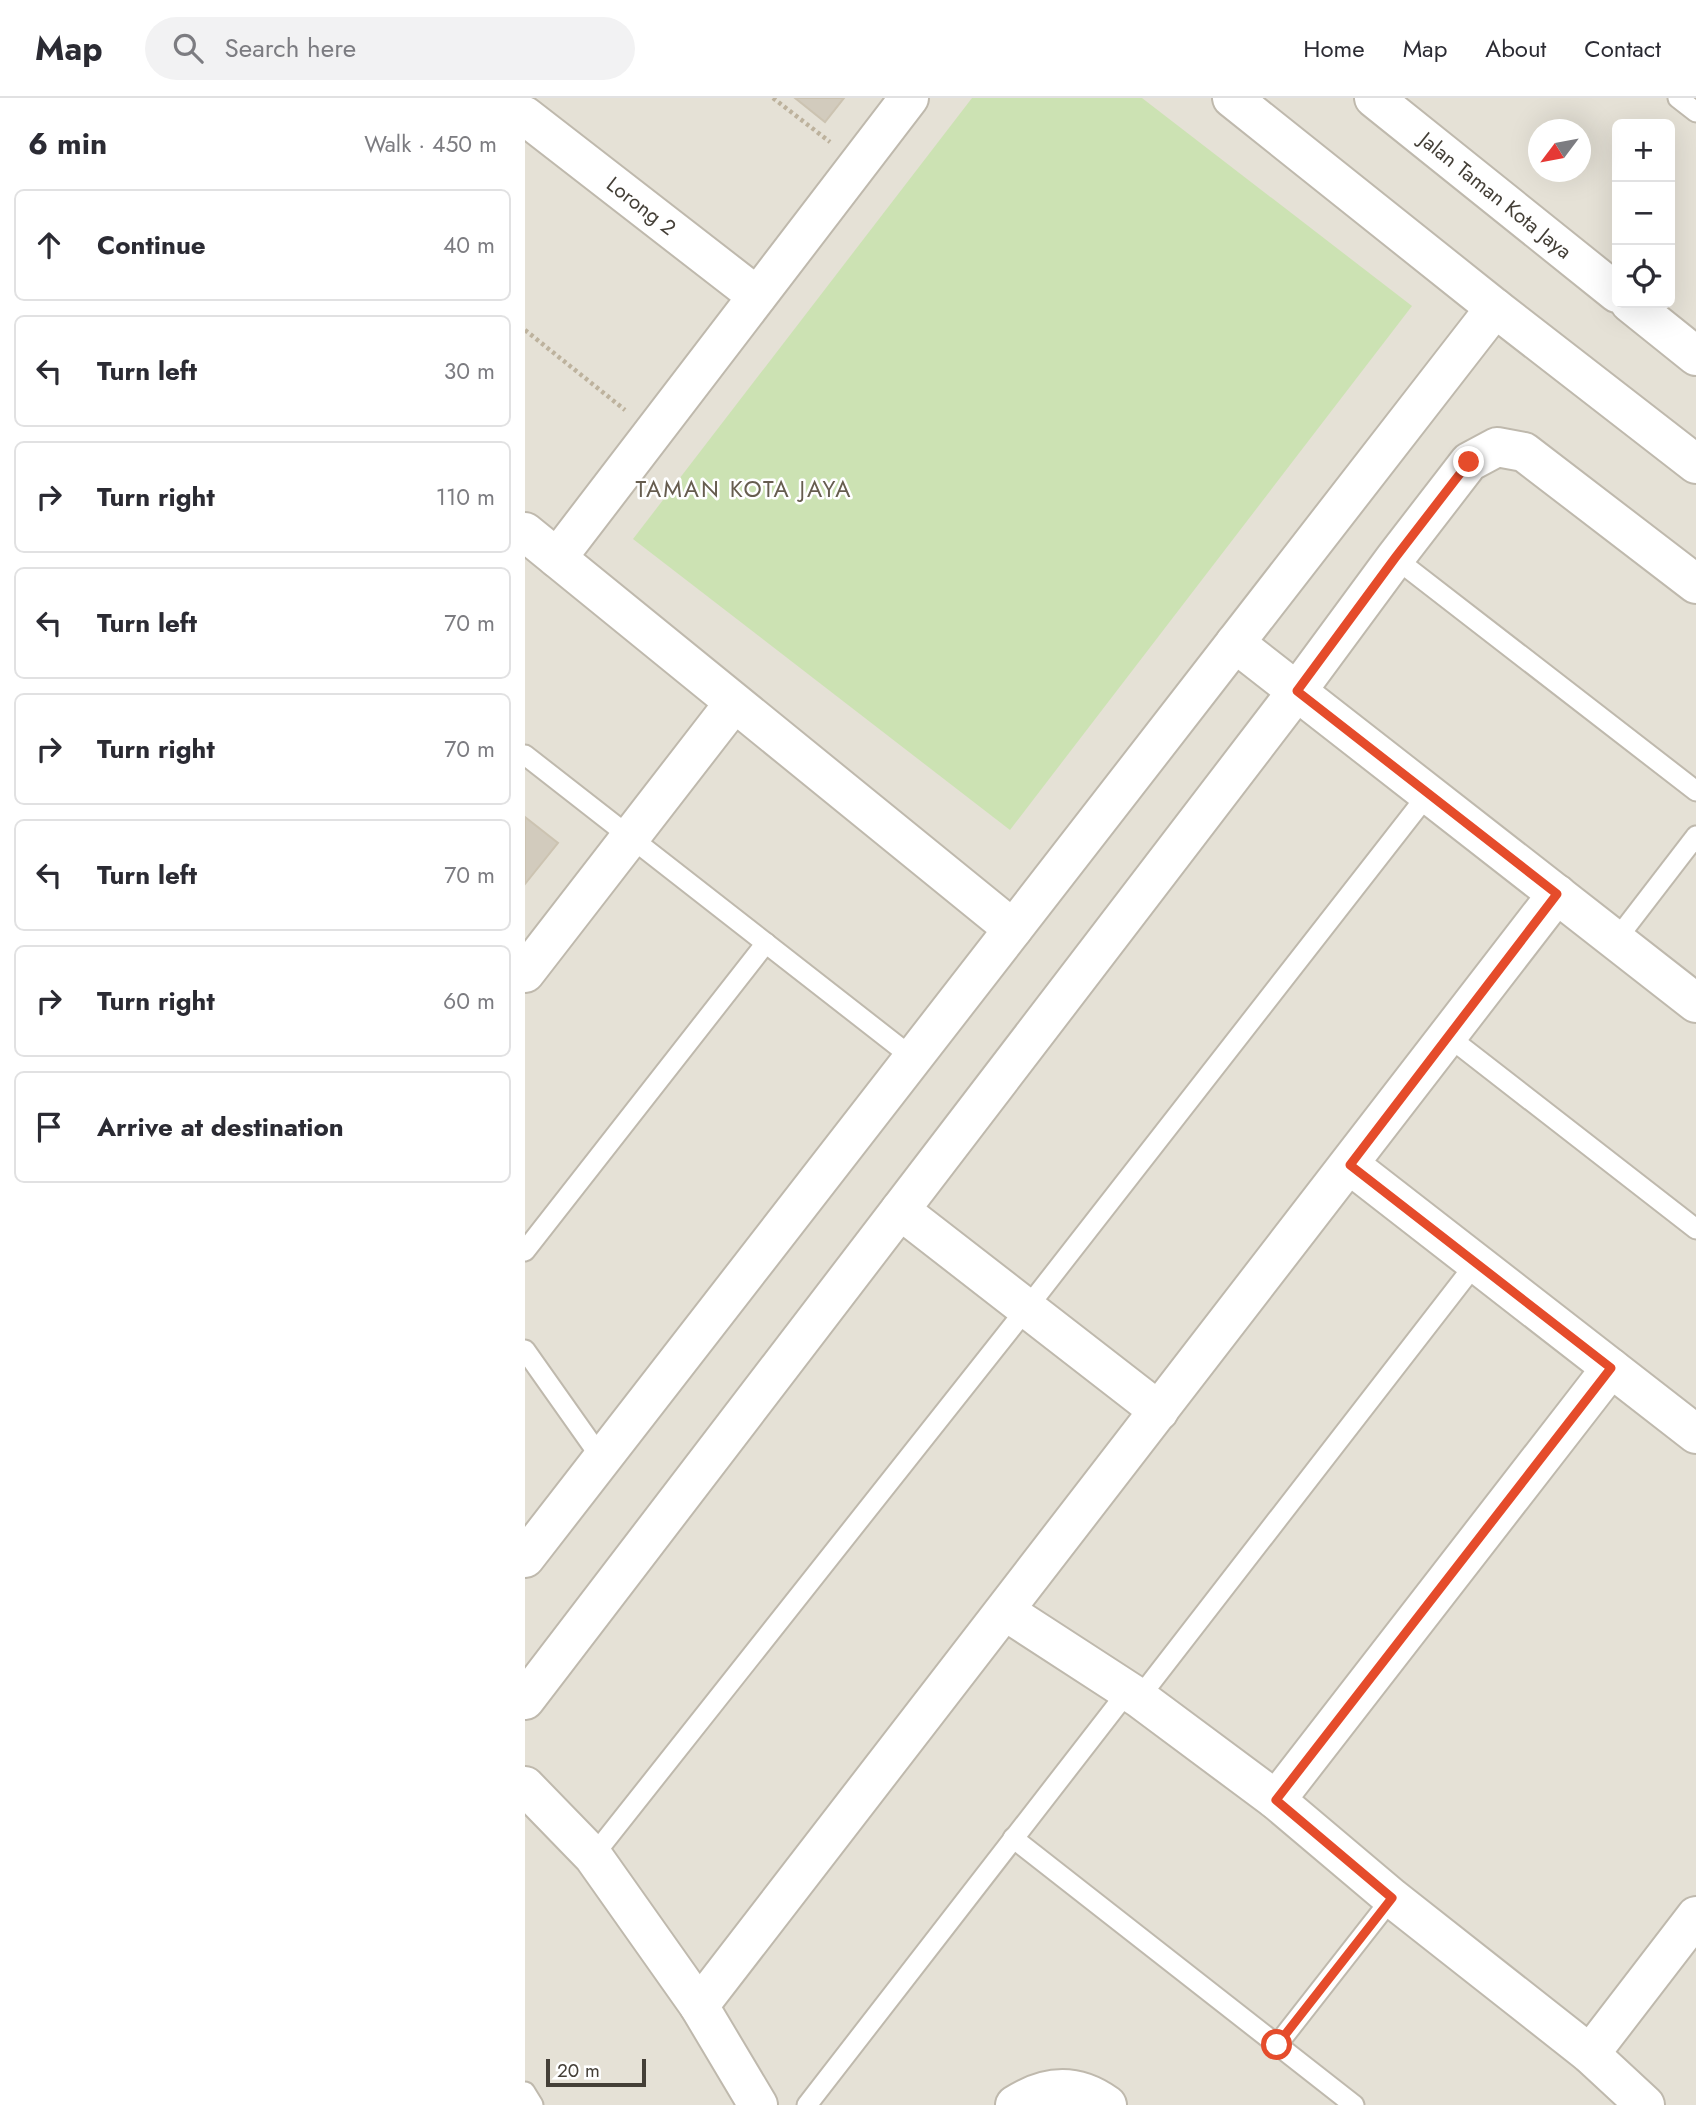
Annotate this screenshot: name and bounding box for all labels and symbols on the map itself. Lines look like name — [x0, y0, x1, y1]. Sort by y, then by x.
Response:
north arrow — [1528, 119, 1591, 182]
street label: Jalan Taman Kota Jaya — [1411, 123, 1578, 266]
street label: Lorong 2 — [600, 170, 682, 243]
route end — [1453, 446, 1484, 477]
district label: TAMAN KOTA JAYA — [636, 472, 852, 506]
route start — [1261, 2029, 1292, 2060]
scale bar — [546, 2056, 646, 2088]

